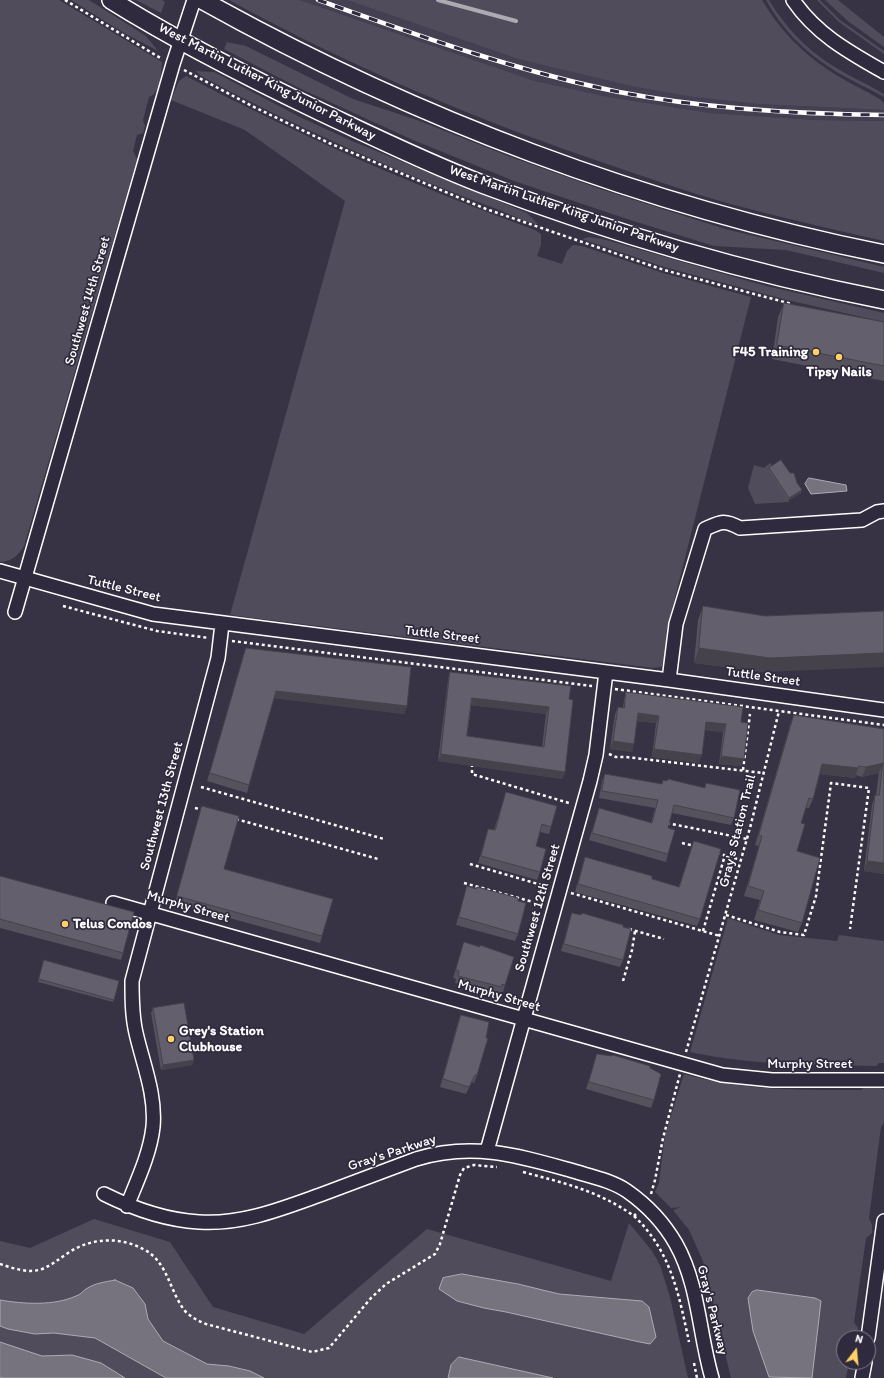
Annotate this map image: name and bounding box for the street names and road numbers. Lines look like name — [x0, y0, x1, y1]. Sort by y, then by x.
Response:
street label: West Martin Luther King Junior Parkway — [155, 20, 379, 144]
street label: West Martin Luther King Junior Parkway — [447, 162, 681, 256]
street label: Southwest 14th Street — [62, 235, 114, 367]
street label: Tuttle Street — [85, 572, 163, 606]
street label: Tuttle Street — [404, 622, 480, 648]
street label: Tuttle Street — [725, 663, 801, 691]
street label: Southwest 13th Street — [137, 740, 187, 872]
street label: Gray's Station Trail — [716, 773, 760, 889]
street label: Southwest 12th Street — [512, 842, 564, 974]
street label: Murphy Street — [145, 887, 231, 927]
street label: Murphy Street — [456, 976, 542, 1016]
street label: Murphy Street — [767, 1056, 853, 1072]
street label: Gray's Parkway — [346, 1131, 438, 1175]
street label: Gray's Parkway — [693, 1263, 731, 1357]

